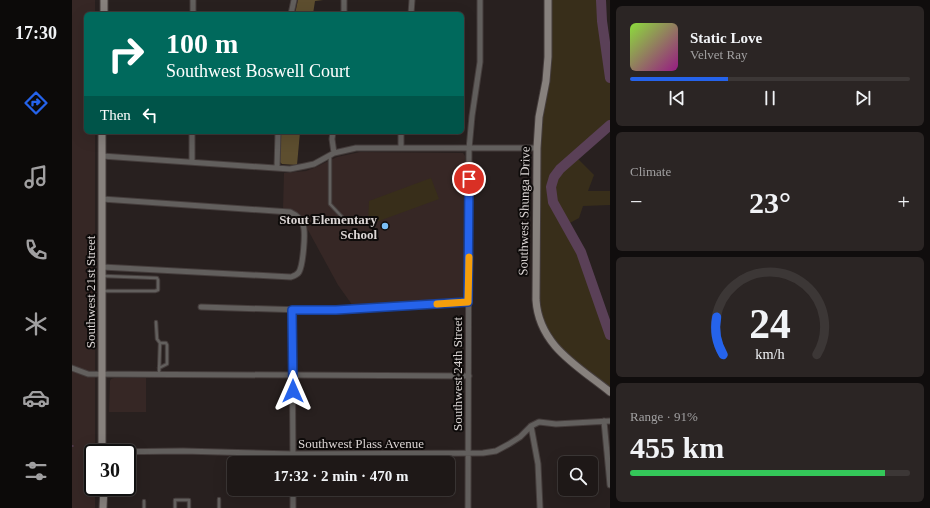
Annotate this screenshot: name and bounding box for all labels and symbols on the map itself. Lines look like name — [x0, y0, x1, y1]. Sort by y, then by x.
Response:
street label: Southwest Shunga Drive — [515, 146, 533, 276]
pin — [452, 162, 486, 196]
place label: Stout Elementary School — [279, 212, 377, 242]
marker: Stout Elementary School — [380, 221, 390, 231]
street label: Southwest 21st Street — [83, 235, 98, 348]
street label: Southwest 24th Street — [450, 317, 465, 431]
position arrow — [272, 370, 314, 412]
street label: Southwest Plass Avenue — [298, 436, 424, 451]
speed limit sign: 30 — [84, 444, 136, 496]

